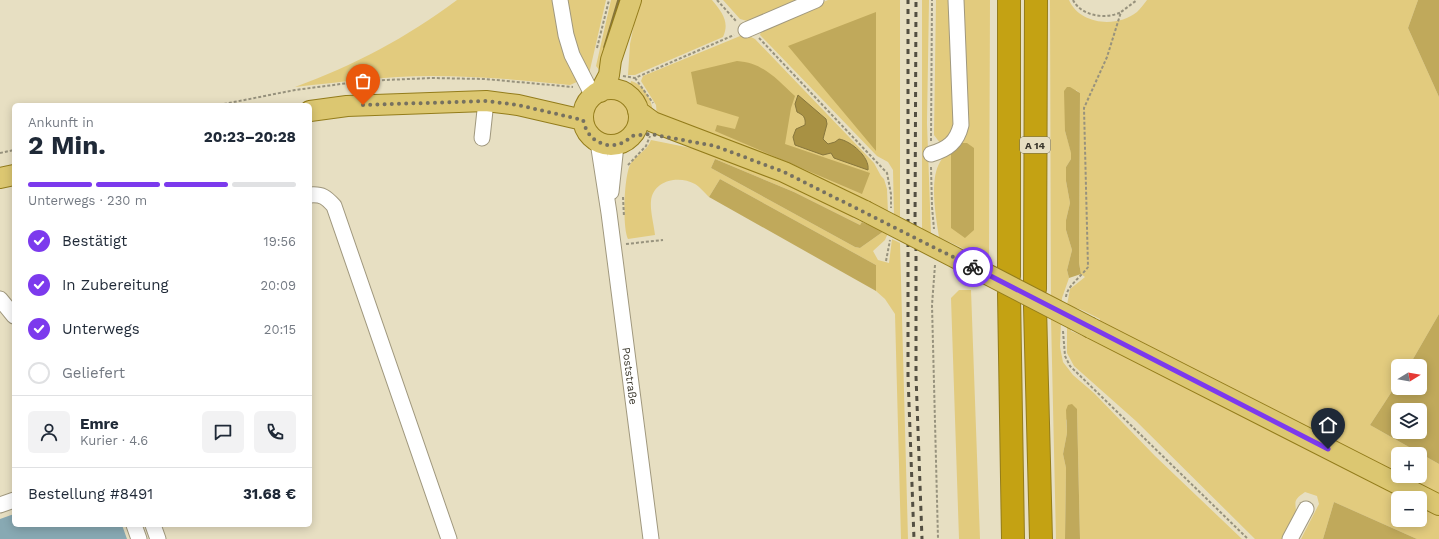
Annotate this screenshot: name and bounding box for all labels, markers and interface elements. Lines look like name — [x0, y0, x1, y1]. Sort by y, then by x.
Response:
pin — [346, 64, 380, 105]
icon: bag — [352, 70, 374, 92]
text: Ankunft in — [28, 115, 94, 130]
text: 20:23–20:28 — [204, 128, 296, 146]
text: 2 Min. — [28, 130, 106, 160]
road number: A 14 — [1020, 137, 1050, 153]
text: Unterwegs · 230 m — [28, 193, 147, 208]
icon: check — [28, 230, 50, 252]
text: Bestätigt — [62, 232, 127, 250]
text: 19:56 — [264, 234, 296, 249]
courier — [953, 247, 993, 287]
icon: bike — [962, 256, 984, 278]
icon: check — [28, 274, 50, 296]
text: In Zubereitung — [62, 276, 169, 294]
text: 20:09 — [260, 278, 296, 293]
icon: check — [28, 318, 50, 340]
text: Unterwegs — [62, 320, 140, 338]
text: 20:15 — [264, 322, 296, 337]
street label: Poststraße — [620, 346, 640, 405]
north arrow — [1391, 359, 1427, 395]
map controls — [1391, 359, 1427, 527]
text: Geliefert — [62, 364, 125, 382]
button: layers — [1391, 403, 1427, 439]
pin — [1311, 408, 1345, 449]
button: person — [28, 411, 70, 453]
button: chat — [202, 411, 244, 453]
button: phone — [254, 411, 296, 453]
icon: home — [1317, 414, 1339, 436]
text: Emre — [80, 415, 119, 433]
text: Kurier · 4.6 — [80, 433, 148, 448]
button: + — [1391, 447, 1427, 483]
text: Bestellung #8491 — [28, 485, 153, 503]
text: 31.68 € — [243, 485, 296, 503]
button: − — [1391, 491, 1427, 527]

